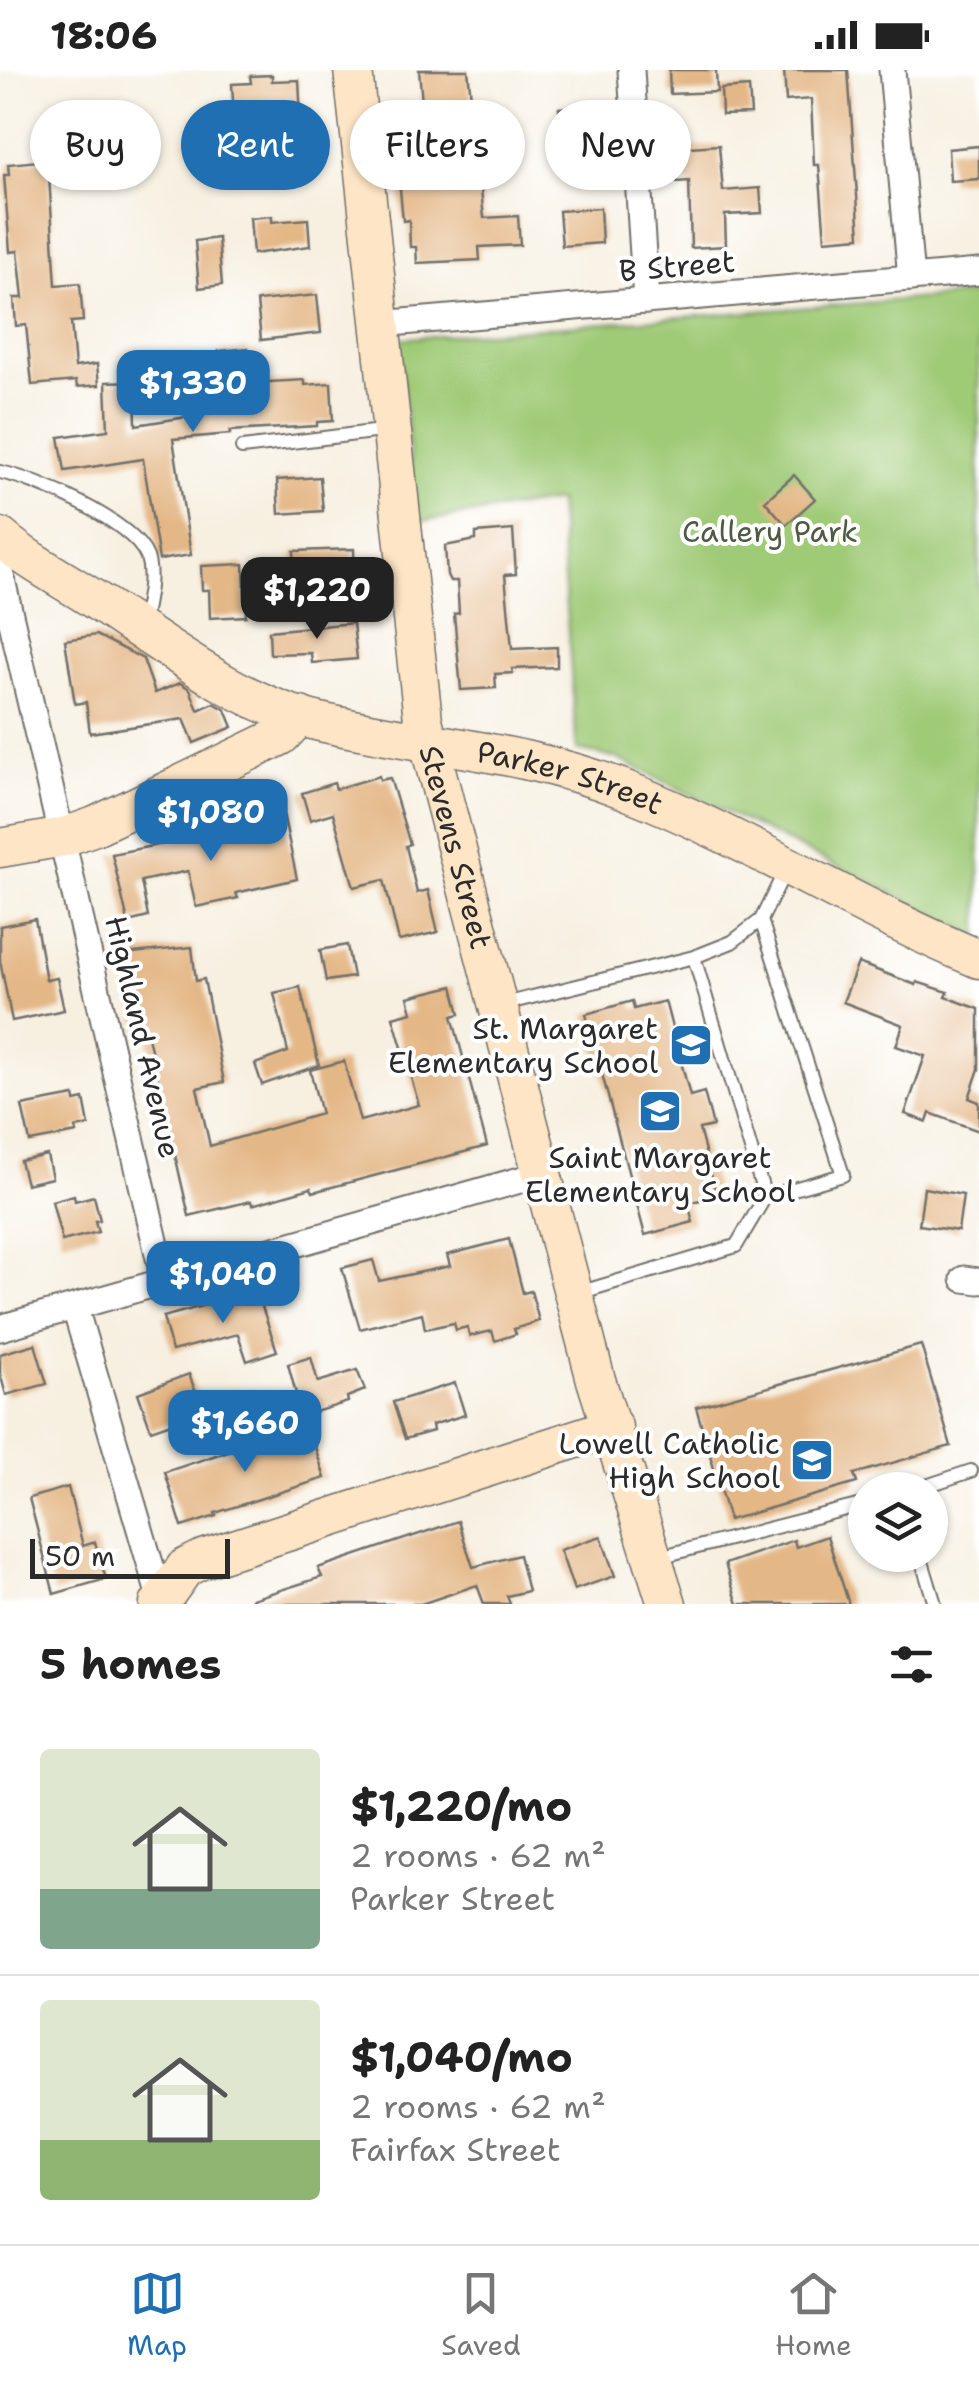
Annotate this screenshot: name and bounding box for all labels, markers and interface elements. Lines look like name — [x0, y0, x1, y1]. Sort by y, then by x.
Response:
text: 18:06 — [50, 10, 158, 61]
chip: Buy — [30, 100, 161, 190]
chip: Rent — [181, 100, 330, 190]
chip: Filters — [350, 100, 525, 190]
chip: New — [545, 100, 691, 190]
street label: B Street — [617, 241, 737, 291]
pin: $1,330 — [112, 350, 274, 435]
text: $1,330 — [139, 361, 247, 404]
park label: Callery Park — [682, 511, 858, 552]
pin: $1,220 — [236, 557, 398, 642]
text: $1,220 — [263, 568, 371, 611]
street label: Parker Street — [474, 731, 670, 824]
street label: Stevens Street — [410, 741, 503, 953]
pin: $1,080 — [130, 779, 292, 864]
text: $1,080 — [157, 790, 265, 833]
street label: Highland Avenue — [95, 912, 191, 1162]
place label: St. Margaret Elementary School — [388, 1008, 658, 1083]
school or university icon: St. Margaret Elementary School — [668, 1022, 714, 1068]
school or university icon: Saint Margaret Elementary School — [637, 1088, 683, 1134]
place label: Saint Margaret Elementary School — [525, 1137, 795, 1212]
pin: $1,040 — [142, 1241, 304, 1326]
text: $1,040 — [169, 1252, 277, 1295]
pin: $1,660 — [164, 1390, 326, 1475]
text: $1,660 — [190, 1401, 300, 1444]
place label: Lowell Catholic High School — [558, 1423, 780, 1498]
school or university icon: Lowell Catholic High School — [789, 1437, 835, 1483]
map controls — [848, 1472, 948, 1572]
button: layers — [848, 1472, 948, 1572]
scale bar — [30, 1534, 230, 1578]
text: 50 m — [45, 1537, 115, 1575]
text: 5 homes — [40, 1636, 221, 1692]
icon: filters — [884, 1637, 939, 1692]
text: $1,220/mo — [350, 1778, 572, 1834]
icon: home — [120, 1789, 240, 1909]
text: 2 rooms · 62 m² — [350, 1834, 606, 1877]
text: Parker Street — [350, 1877, 555, 1920]
text: $1,040/mo — [350, 2029, 573, 2085]
icon: home — [120, 2040, 240, 2160]
text: 2 rooms · 62 m² — [350, 2085, 606, 2128]
text: Fairfax Street — [350, 2128, 561, 2171]
tab: Map — [127, 2266, 187, 2364]
tab: Saved — [441, 2266, 521, 2364]
tab: Home — [775, 2266, 852, 2364]

